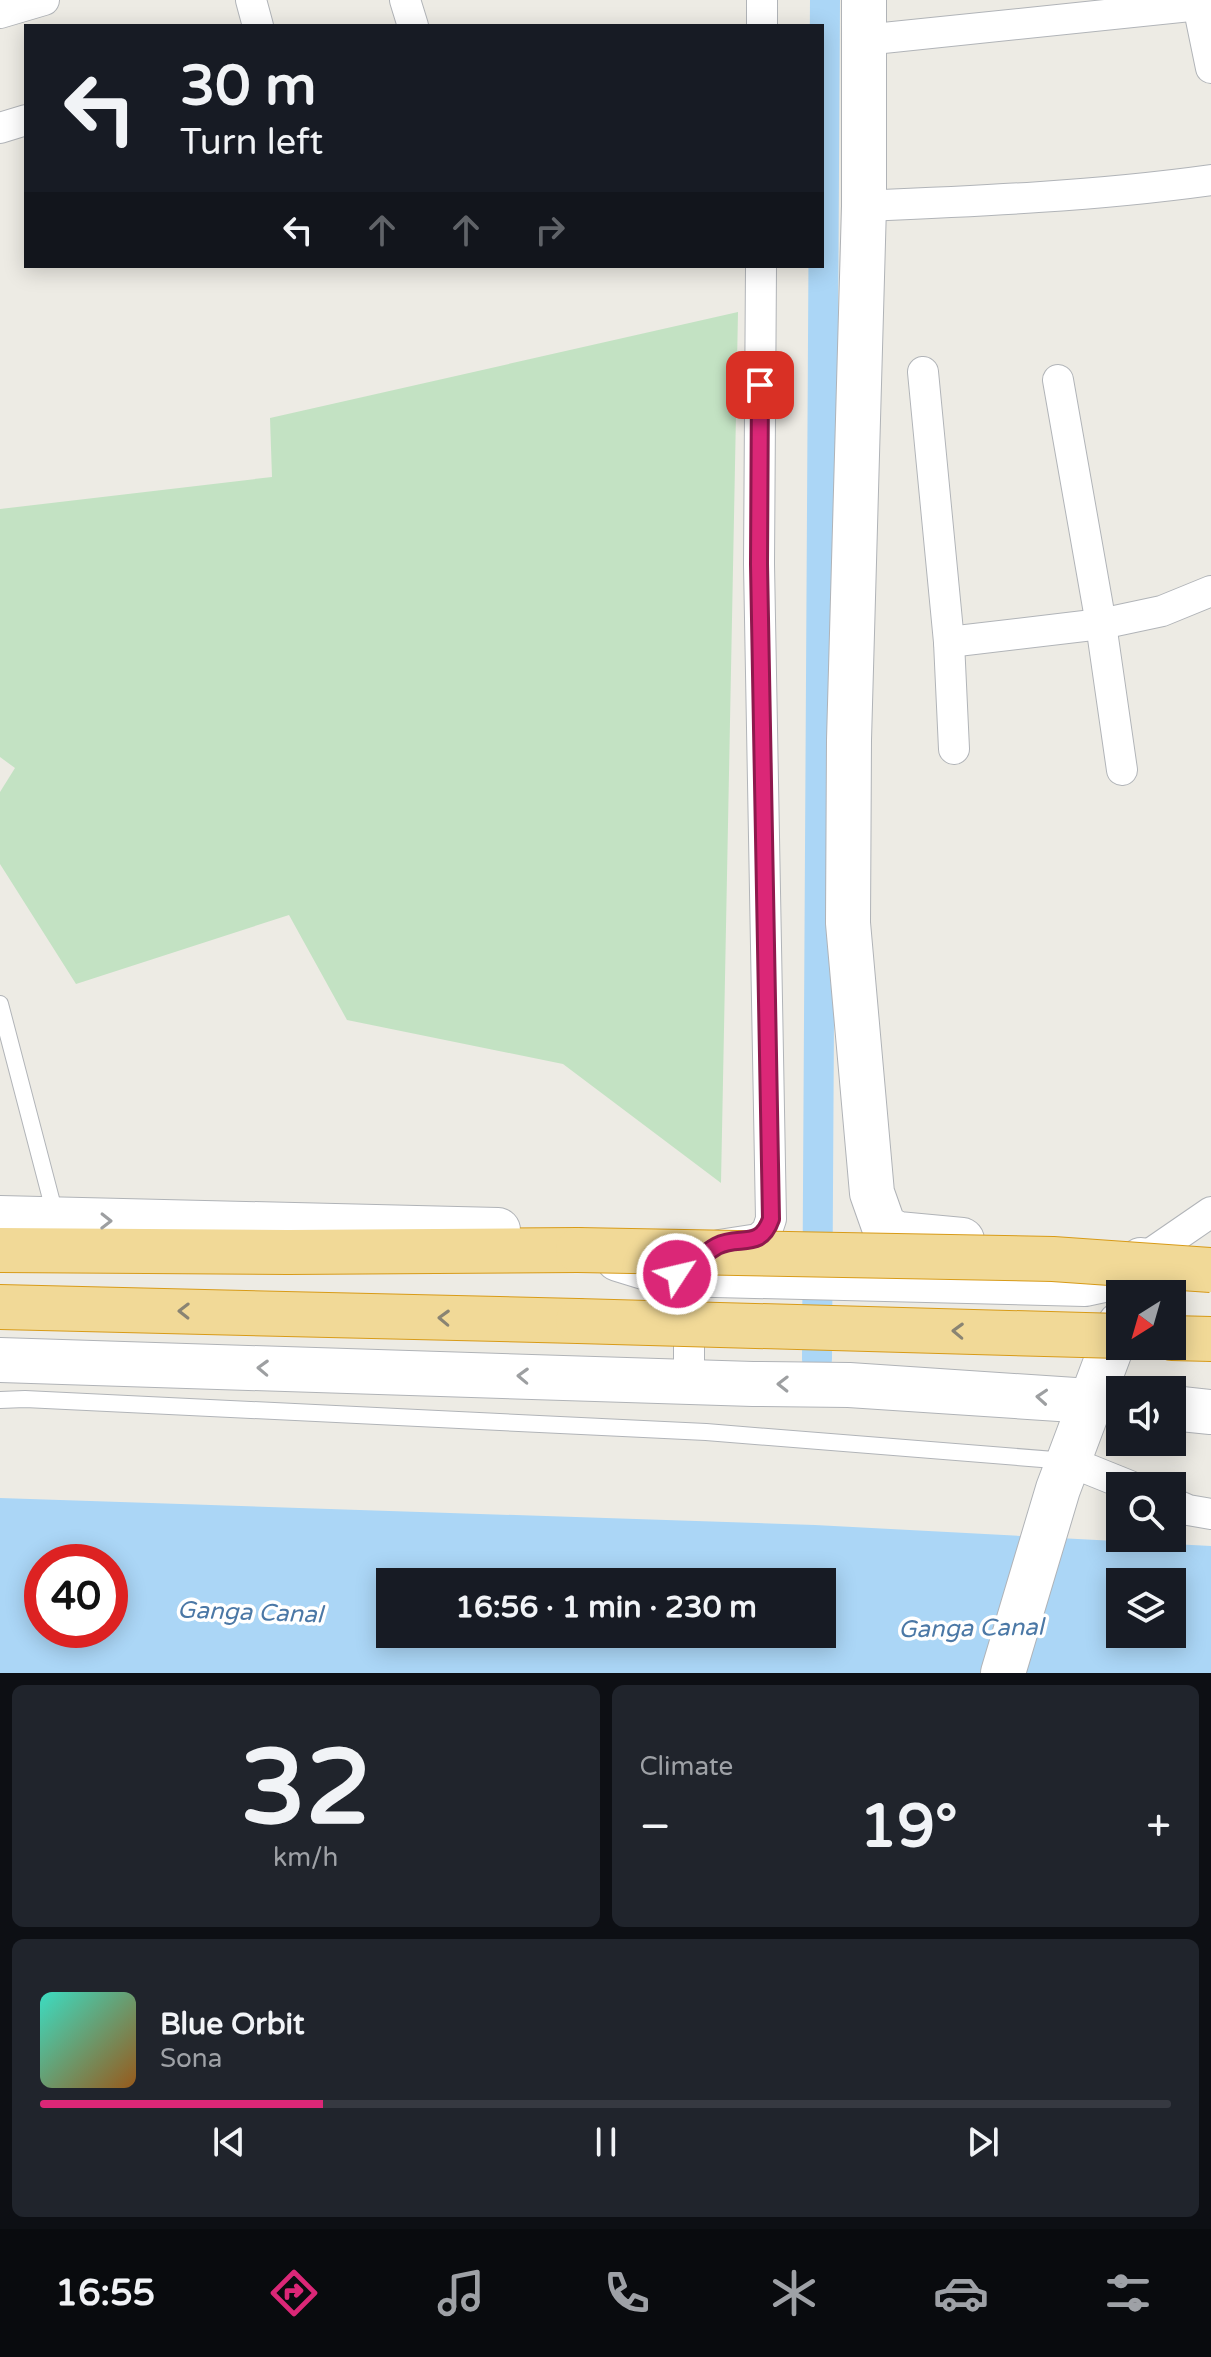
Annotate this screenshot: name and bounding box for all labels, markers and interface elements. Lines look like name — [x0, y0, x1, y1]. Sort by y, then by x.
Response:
text: 30 m — [180, 53, 316, 120]
icon: left — [48, 56, 152, 160]
text: Turn left — [180, 121, 323, 164]
icon: left — [276, 208, 320, 252]
icon: ahead — [360, 208, 404, 252]
icon: ahead — [444, 208, 488, 252]
icon: right — [528, 208, 572, 252]
pin — [726, 351, 794, 419]
icon: arrive — [738, 363, 782, 407]
one-way arrow — [100, 1212, 113, 1229]
position arrow — [635, 1232, 719, 1316]
north arrow — [1106, 1280, 1186, 1360]
map controls — [1106, 1280, 1186, 1648]
one-way arrow — [177, 1302, 190, 1320]
one-way arrow — [437, 1309, 450, 1326]
one-way arrow — [951, 1322, 964, 1340]
one-way arrow — [256, 1359, 269, 1377]
one-way arrow — [516, 1367, 529, 1384]
one-way arrow — [776, 1375, 789, 1393]
button: sound — [1106, 1376, 1186, 1456]
one-way arrow — [1035, 1389, 1048, 1406]
button: search — [1106, 1472, 1186, 1552]
speed limit sign: 40 — [24, 1544, 128, 1648]
button: layers — [1106, 1568, 1186, 1648]
text: 16:56 · 1 min · 230 m — [455, 1589, 757, 1626]
water label: Ganga Canal — [177, 1595, 326, 1630]
water label: Ganga Canal — [898, 1613, 1047, 1644]
text: 32 — [240, 1727, 371, 1852]
text: Climate — [640, 1751, 733, 1782]
text: 19° — [860, 1791, 958, 1863]
text: − — [640, 1801, 671, 1854]
text: + — [1146, 1801, 1171, 1854]
text: km/h — [273, 1842, 338, 1873]
text: Blue Orbit — [160, 2006, 305, 2043]
text: Sona — [160, 2043, 222, 2074]
icon: previous — [207, 2120, 251, 2164]
icon: pause — [584, 2120, 628, 2164]
icon: next — [961, 2120, 1005, 2164]
icon: directions — [266, 2265, 322, 2321]
icon: music — [433, 2265, 489, 2321]
icon: phone — [599, 2265, 655, 2321]
icon: climate — [766, 2265, 822, 2321]
icon: car — [933, 2265, 989, 2321]
icon: filters — [1100, 2265, 1156, 2321]
text: 16:55 — [55, 2272, 155, 2315]

